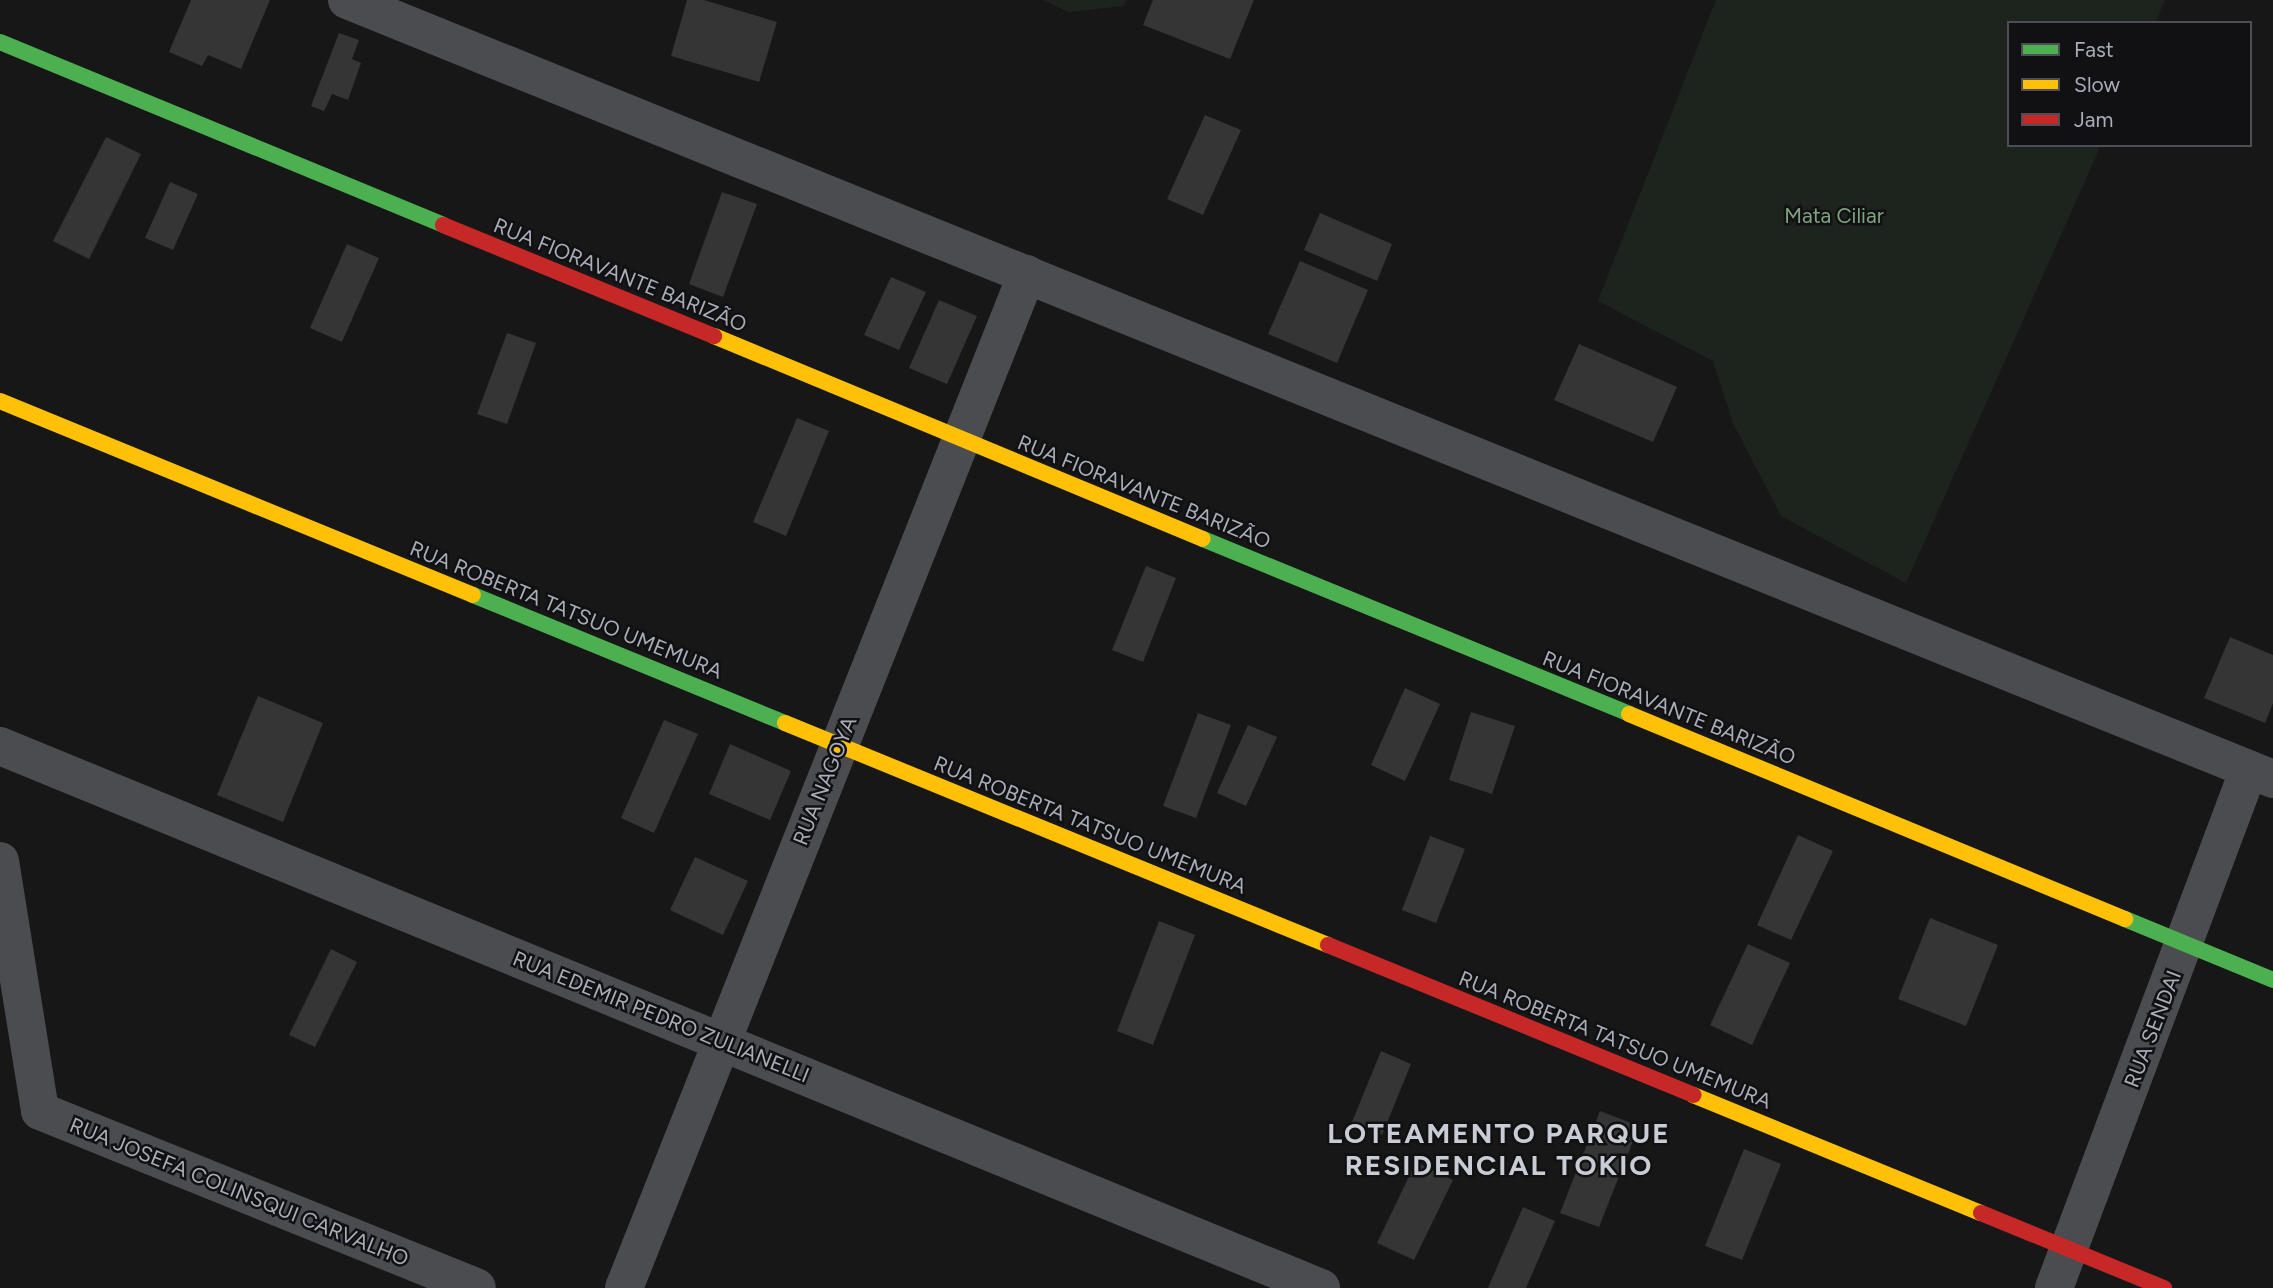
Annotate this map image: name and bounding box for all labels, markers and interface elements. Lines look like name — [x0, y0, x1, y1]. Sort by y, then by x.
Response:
legend — [2007, 21, 2252, 147]
text: Fast — [2074, 37, 2114, 62]
text: Slow — [2074, 72, 2120, 97]
text: Jam — [2074, 107, 2113, 132]
park label: Mata Ciliar — [1784, 203, 1884, 229]
street label: RUA FIORAVANTE BARIZÃO — [490, 213, 750, 337]
street label: RUA FIORAVANTE BARIZÃO — [1014, 430, 1274, 554]
street label: RUA ROBERTA TATSUO UMEMURA — [406, 536, 726, 684]
street label: RUA FIORAVANTE BARIZÃO — [1539, 646, 1799, 770]
street label: RUA NAGOYA — [788, 713, 862, 849]
street label: RUA ROBERTA TATSUO UMEMURA — [930, 751, 1250, 899]
street label: RUA EDEMIR PEDRO ZULIANELLI — [509, 946, 813, 1088]
street label: RUA ROBERTA TATSUO UMEMURA — [1455, 966, 1775, 1114]
street label: RUA SENDAI — [2119, 967, 2187, 1091]
street label: RUA JOSEFA COLINSQUI CARVALHO — [66, 1112, 412, 1272]
district label: LOTEAMENTO PARQUE RESIDENCIAL TOKIO — [1329, 1116, 1669, 1182]

